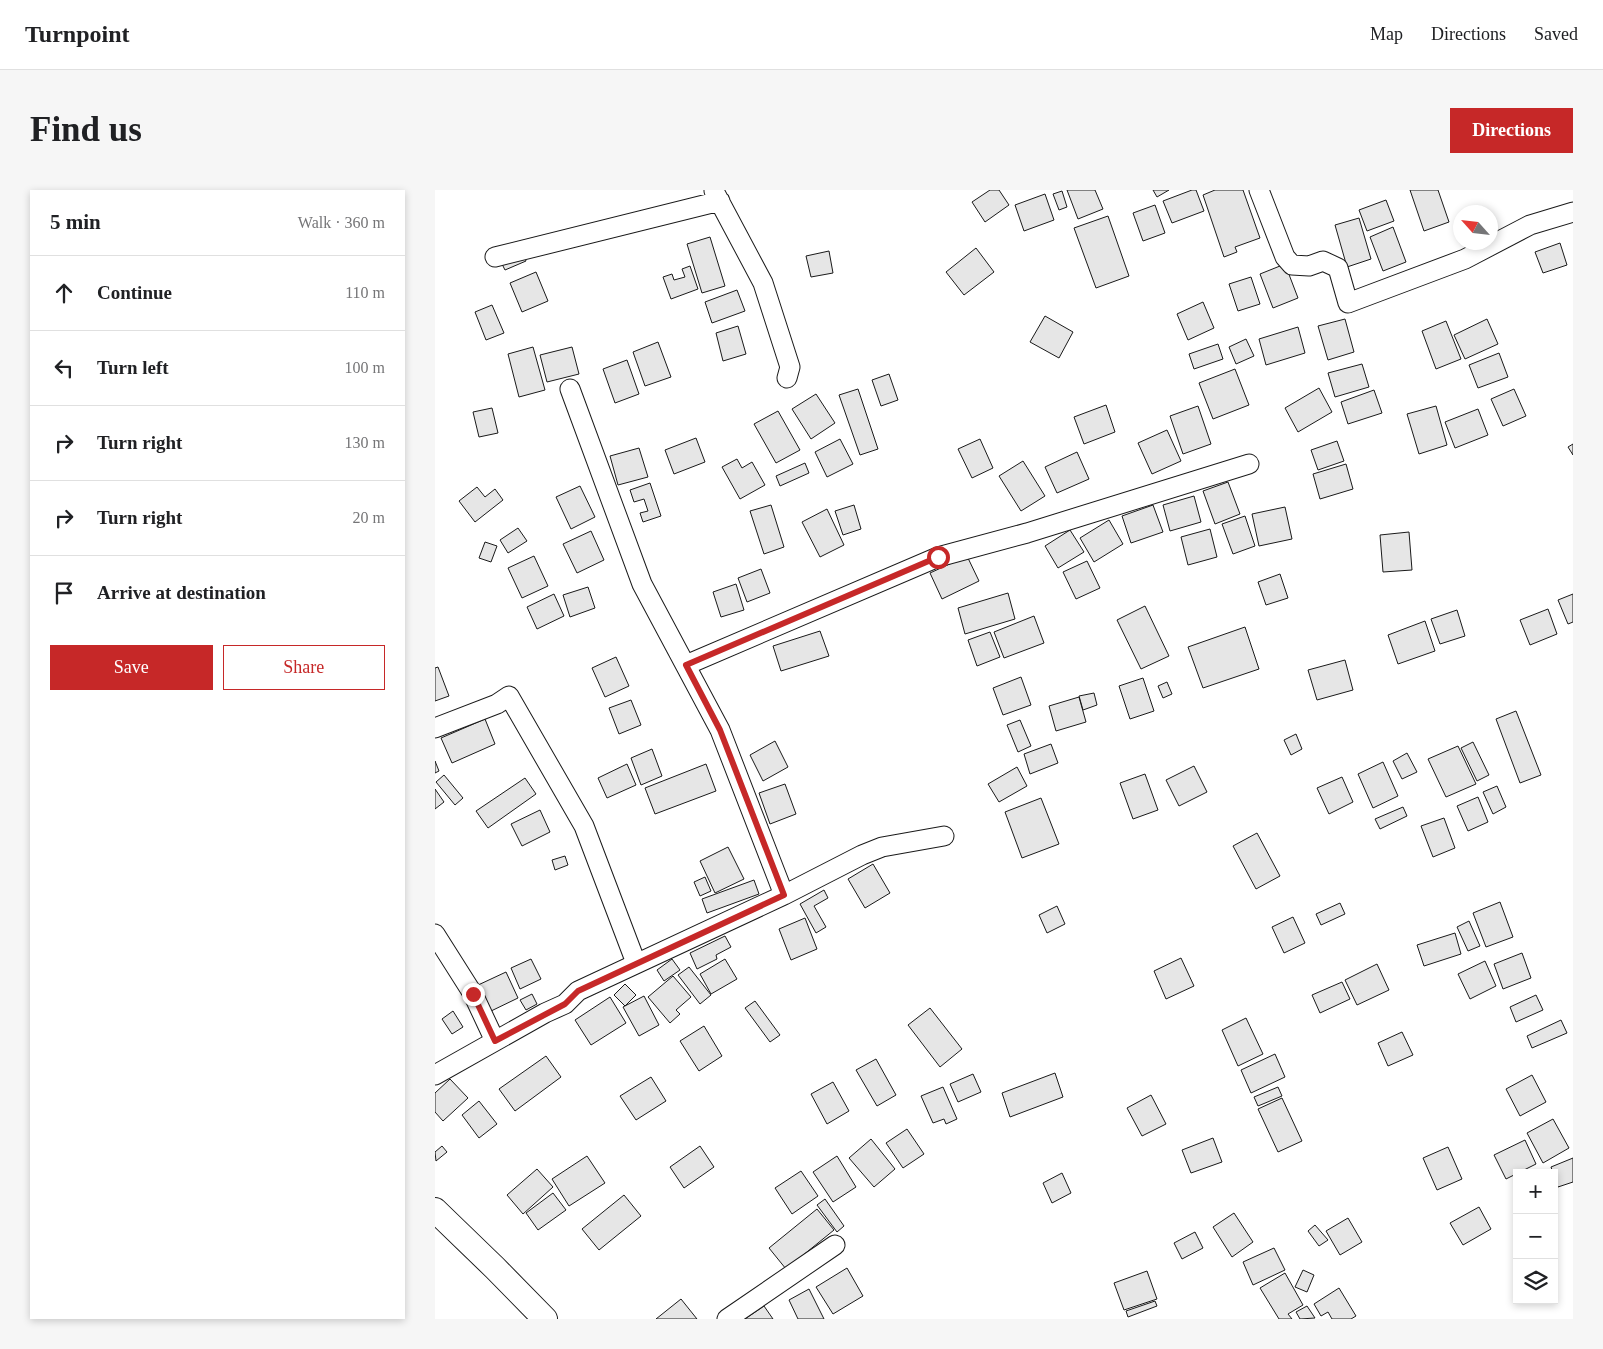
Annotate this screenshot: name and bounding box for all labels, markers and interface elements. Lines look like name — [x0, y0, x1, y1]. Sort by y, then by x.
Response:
text: Turnpoint — [25, 21, 130, 47]
text: Map — [1370, 24, 1403, 44]
text: Directions — [1431, 24, 1506, 44]
text: Saved — [1534, 24, 1578, 44]
button: Directions — [1450, 108, 1573, 153]
text: Find us — [30, 110, 142, 149]
north arrow — [1453, 205, 1498, 250]
text: 5 min — [50, 210, 101, 234]
text: Walk · 360 m — [298, 214, 385, 231]
icon: ahead — [50, 279, 78, 307]
text: Continue — [97, 282, 172, 303]
text: 110 m — [345, 284, 385, 301]
icon: left — [50, 354, 78, 382]
text: Turn left — [97, 357, 169, 378]
text: 100 m — [345, 359, 385, 376]
icon: right — [50, 429, 78, 457]
text: Turn right — [97, 432, 182, 453]
text: 130 m — [345, 434, 385, 451]
icon: right — [50, 504, 78, 532]
text: Turn right — [97, 507, 182, 528]
text: 20 m — [353, 509, 385, 526]
route start — [927, 546, 950, 569]
icon: arrive — [50, 579, 78, 607]
text: Arrive at destination — [97, 582, 266, 603]
button: Save — [50, 645, 213, 690]
button: Share — [223, 645, 385, 690]
route end — [462, 983, 485, 1006]
map controls — [1513, 1169, 1558, 1304]
button: + — [1513, 1169, 1558, 1214]
button: − — [1513, 1214, 1558, 1259]
button: layers — [1513, 1259, 1558, 1304]

